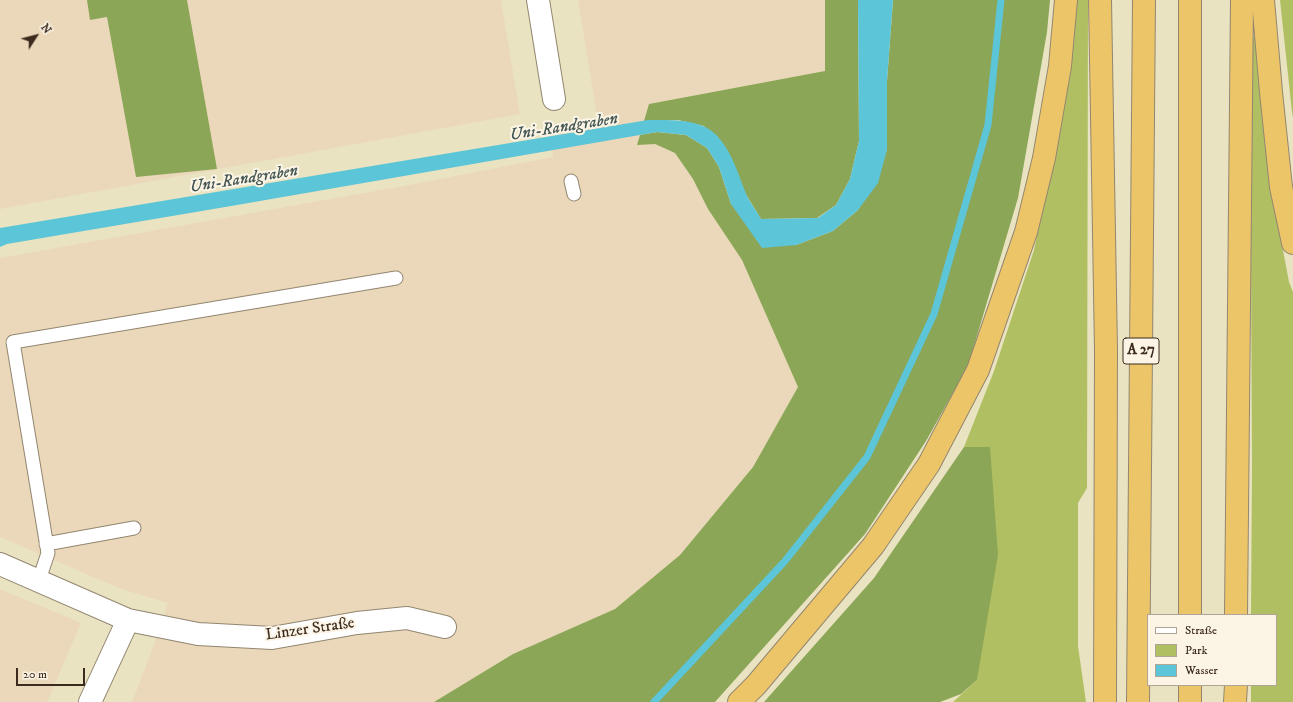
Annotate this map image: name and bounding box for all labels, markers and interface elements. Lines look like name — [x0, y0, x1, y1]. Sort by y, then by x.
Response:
north arrow — [16, 16, 56, 56]
text: N — [37, 21, 54, 37]
water label: Uni-Randgraben — [508, 109, 620, 147]
water label: Uni-Randgraben — [188, 161, 300, 199]
road number: A 27 — [1123, 338, 1159, 364]
street label: Linzer Straße — [264, 614, 356, 646]
legend — [1147, 614, 1277, 686]
text: Straße — [1185, 623, 1217, 638]
text: Park — [1185, 643, 1207, 658]
scale bar — [18, 660, 87, 686]
text: Wasser — [1185, 663, 1218, 678]
text: 20 m — [23, 667, 47, 682]

